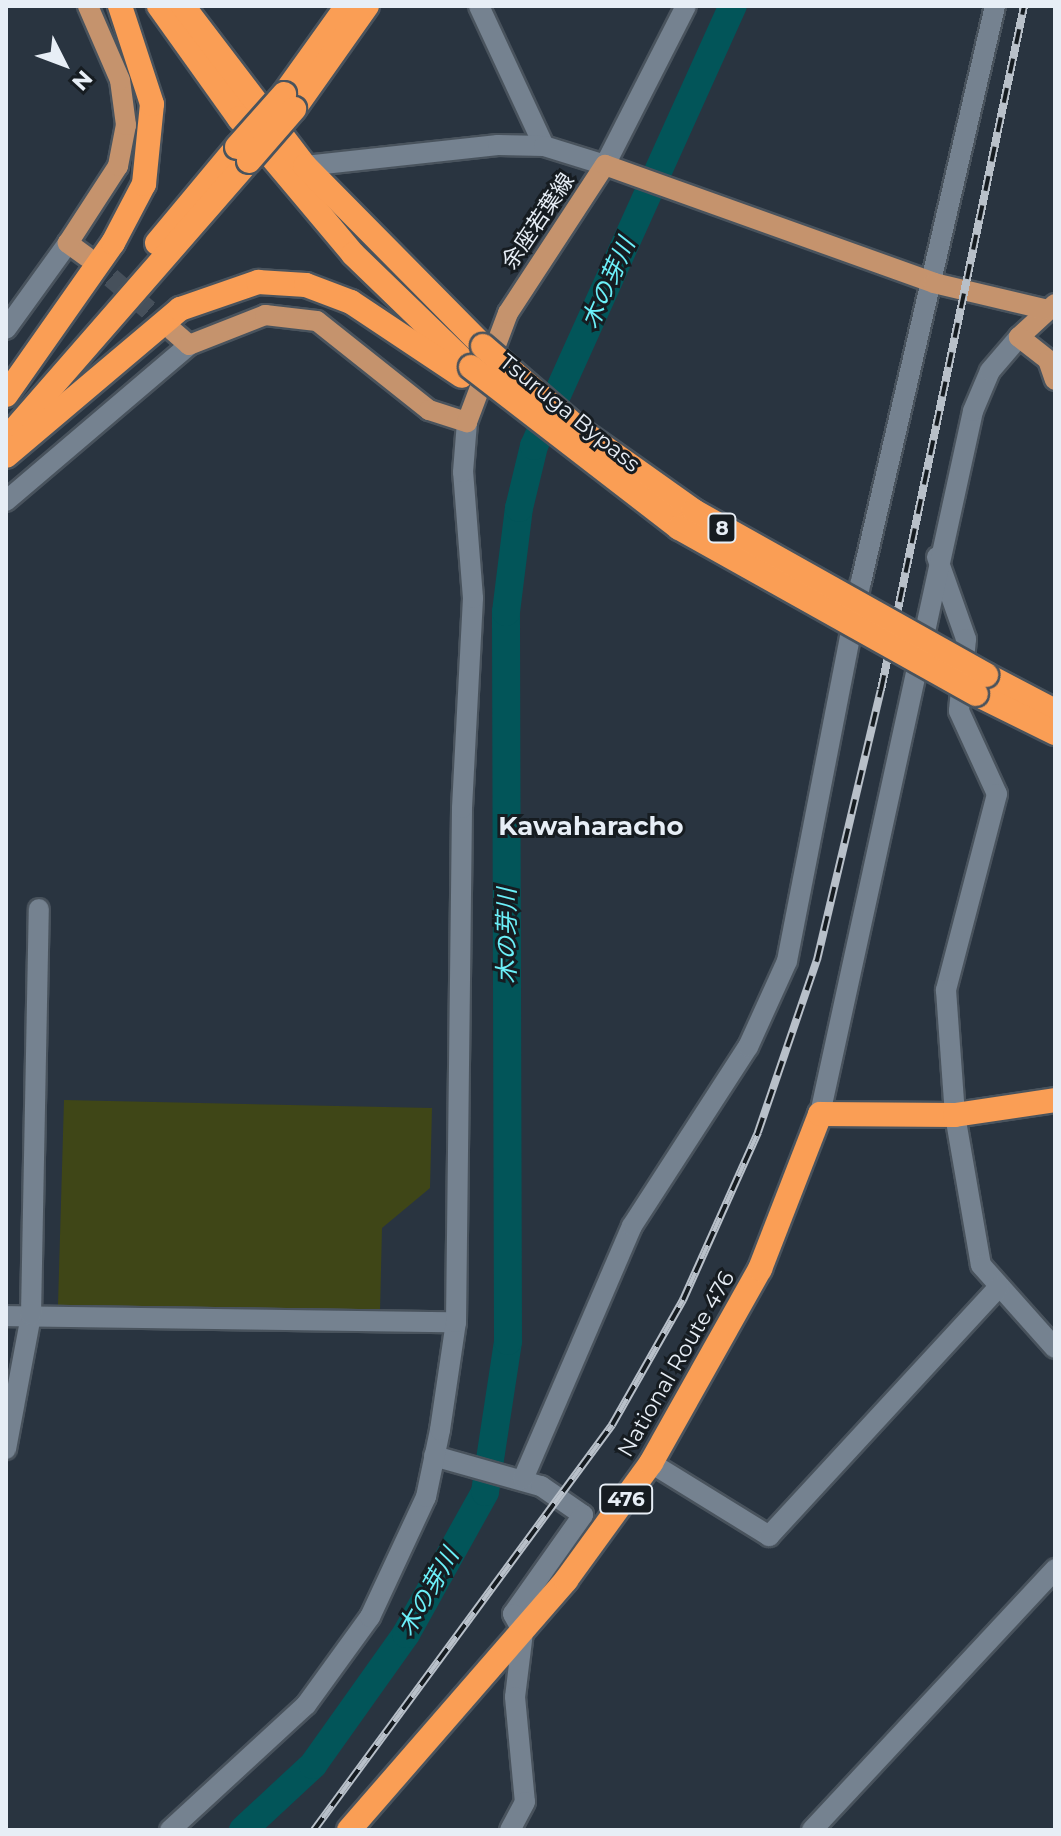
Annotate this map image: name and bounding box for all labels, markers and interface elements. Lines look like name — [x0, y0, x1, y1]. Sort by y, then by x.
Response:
north arrow — [24, 24, 104, 104]
text: N — [66, 65, 98, 96]
street label: 余座若葉線 — [496, 168, 580, 274]
water label: 木の芽川 — [575, 233, 641, 333]
street label: Tsuruga Bypass — [495, 348, 645, 478]
road number: 8 — [706, 512, 738, 544]
district label: Kawaharacho — [498, 811, 684, 843]
water label: 木の芽川 — [493, 888, 521, 984]
street label: National Route 476 — [612, 1266, 740, 1462]
road number: 476 — [598, 1483, 654, 1515]
water label: 木の芽川 — [392, 1543, 464, 1641]

